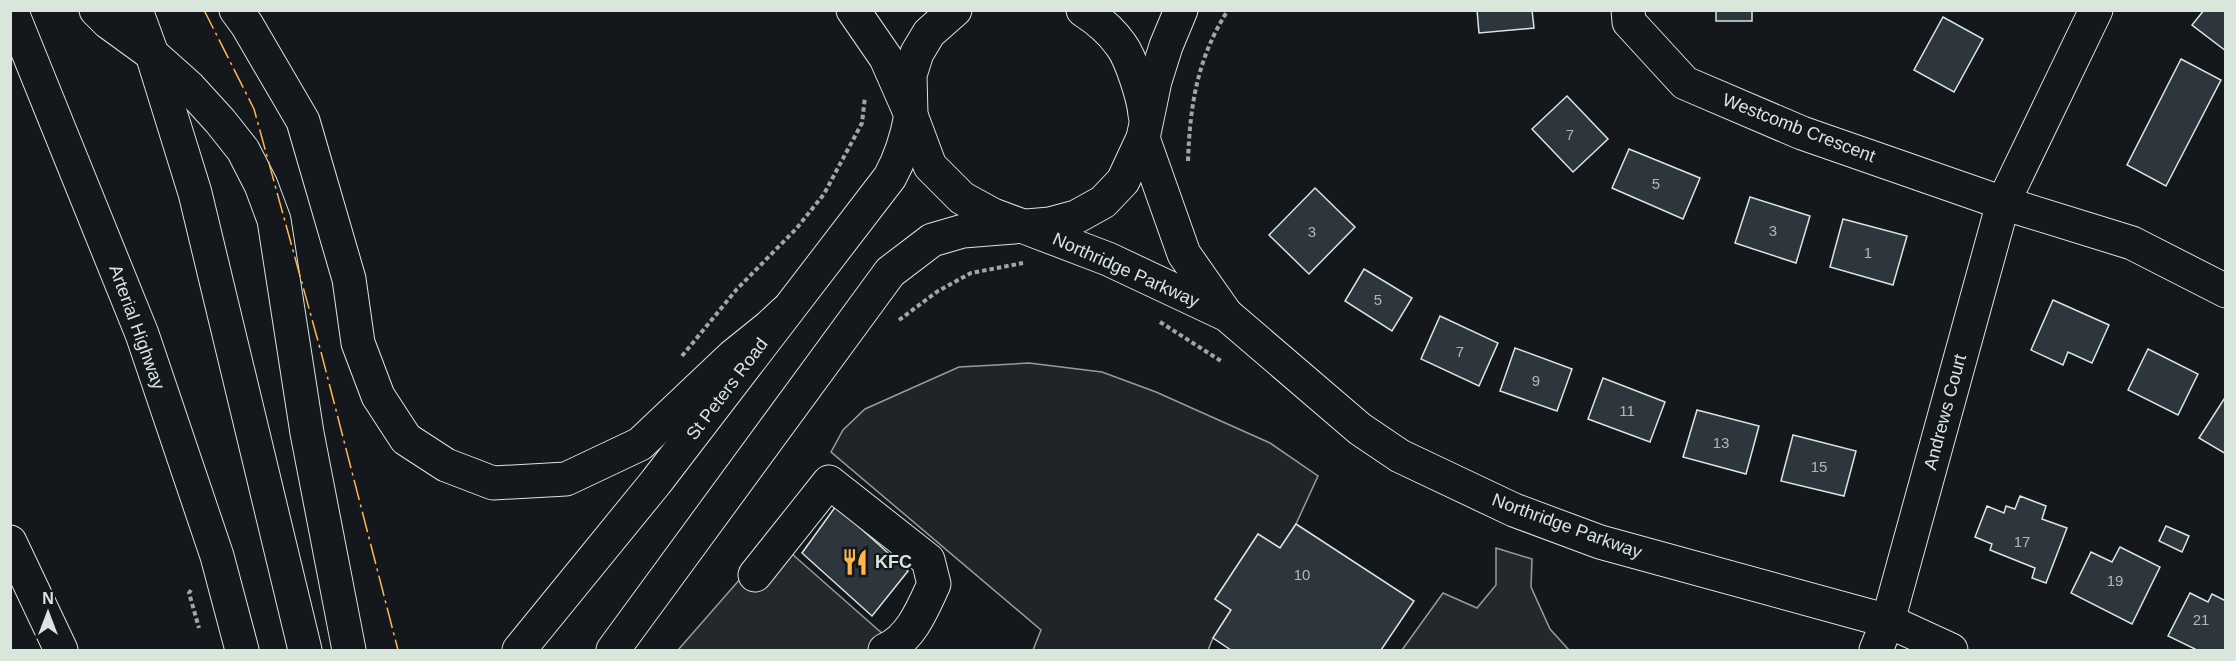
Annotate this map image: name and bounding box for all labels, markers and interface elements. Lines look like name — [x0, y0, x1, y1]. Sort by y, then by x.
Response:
street label: Westcomb Crescent — [1720, 90, 1878, 166]
house number: 7 — [1566, 126, 1574, 143]
house number: 5 — [1652, 175, 1660, 192]
house number: 3 — [1769, 222, 1777, 239]
house number: 3 — [1308, 223, 1316, 240]
street label: Northridge Parkway — [1050, 229, 1202, 311]
house number: 1 — [1864, 244, 1872, 261]
street label: Arterial Highway — [105, 262, 169, 392]
house number: 5 — [1374, 291, 1382, 308]
street label: St Peters Road — [682, 334, 772, 444]
house number: 7 — [1456, 343, 1464, 360]
street label: Andrews Court — [1920, 352, 1970, 472]
house number: 9 — [1532, 372, 1540, 389]
house number: 11 — [1619, 402, 1635, 419]
house number: 13 — [1713, 434, 1729, 451]
house number: 15 — [1811, 458, 1827, 475]
street label: Northridge Parkway — [1489, 490, 1645, 562]
house number: 17 — [2014, 533, 2030, 550]
restaurant icon: KFC — [840, 547, 870, 577]
place label: KFC — [875, 552, 912, 572]
house number: 10 — [1294, 566, 1310, 583]
house number: 19 — [2107, 572, 2123, 589]
north arrow — [18, 583, 78, 643]
text: N — [42, 590, 54, 607]
house number: 21 — [2193, 611, 2209, 628]

